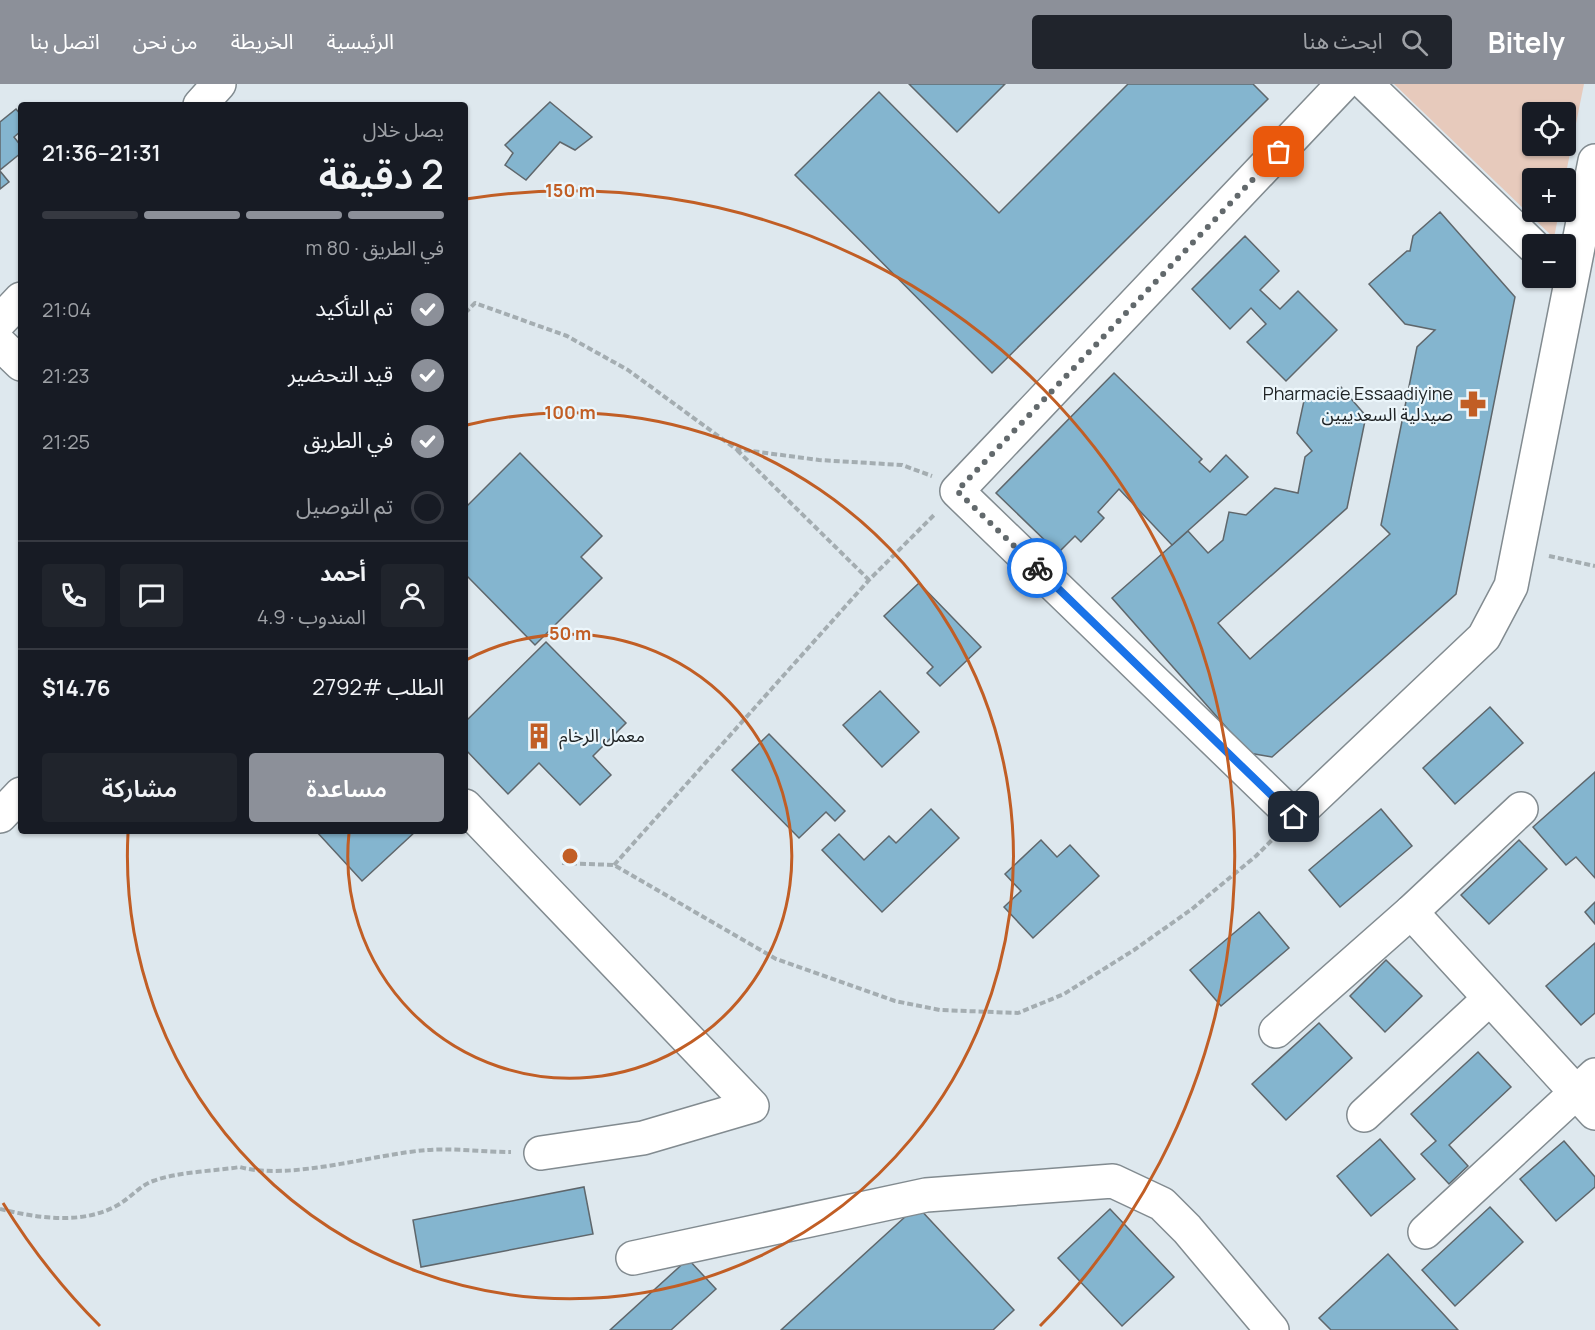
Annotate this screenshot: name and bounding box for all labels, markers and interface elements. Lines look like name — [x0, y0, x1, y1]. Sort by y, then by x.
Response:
search box — [1032, 15, 1452, 69]
text: Bitely — [1488, 23, 1565, 61]
text: ابحث هنا — [1303, 26, 1383, 56]
icon: search — [1398, 26, 1431, 59]
text: اتصل بنا — [30, 27, 100, 55]
text: من نحن — [133, 27, 198, 55]
text: الخريطة — [231, 27, 294, 55]
text: الرئيسية — [327, 27, 394, 55]
map controls — [1522, 102, 1576, 288]
button: locate — [1522, 102, 1576, 156]
text: يصل خلال — [363, 116, 444, 143]
pin — [1253, 126, 1304, 177]
icon: bag — [1262, 135, 1295, 168]
text: 21:31–21:36 — [42, 138, 161, 168]
text: 2 دقيقة — [319, 147, 444, 201]
button: + — [1522, 168, 1576, 222]
text: 150 m — [545, 178, 595, 202]
text: في الطريق · 80 m — [305, 234, 444, 261]
button: − — [1522, 234, 1576, 288]
text: تم التأكيد — [315, 293, 393, 323]
icon: check — [411, 293, 444, 326]
text: 21:04 — [42, 296, 91, 323]
text: قيد التحضير — [288, 359, 393, 389]
icon: check — [411, 359, 444, 392]
text: 21:23 — [42, 362, 90, 389]
place label: Pharmacie Essaadiyine صيدلية السعدييين — [1263, 381, 1453, 426]
pharmacy icon: Pharmacie Essaadiyine صيدلية السعدييين — [1458, 389, 1488, 419]
text: 100 m — [544, 400, 596, 424]
text: في الطريق — [304, 425, 393, 455]
icon: check — [411, 425, 444, 458]
text: 21:25 — [42, 428, 90, 455]
text: تم التوصيل — [296, 491, 393, 521]
courier — [1007, 538, 1067, 598]
icon: bike — [1021, 552, 1054, 585]
text: أحمد — [320, 558, 366, 588]
button: phone — [42, 564, 105, 627]
button: chat — [120, 564, 183, 627]
button: person — [381, 564, 444, 627]
text: المندوب · 4.9 — [257, 603, 366, 630]
text: 50 m — [549, 621, 591, 645]
text: الطلب #2792 — [312, 672, 444, 702]
text: $14.76 — [42, 673, 111, 703]
building icon: معمل الرخام — [524, 721, 554, 751]
place label: معمل الرخام — [559, 723, 645, 750]
button: مشاركة — [42, 753, 237, 822]
button: مساعدة — [249, 753, 444, 822]
pin — [1268, 791, 1319, 842]
icon: home — [1277, 800, 1310, 833]
centre of rings — [560, 846, 580, 866]

